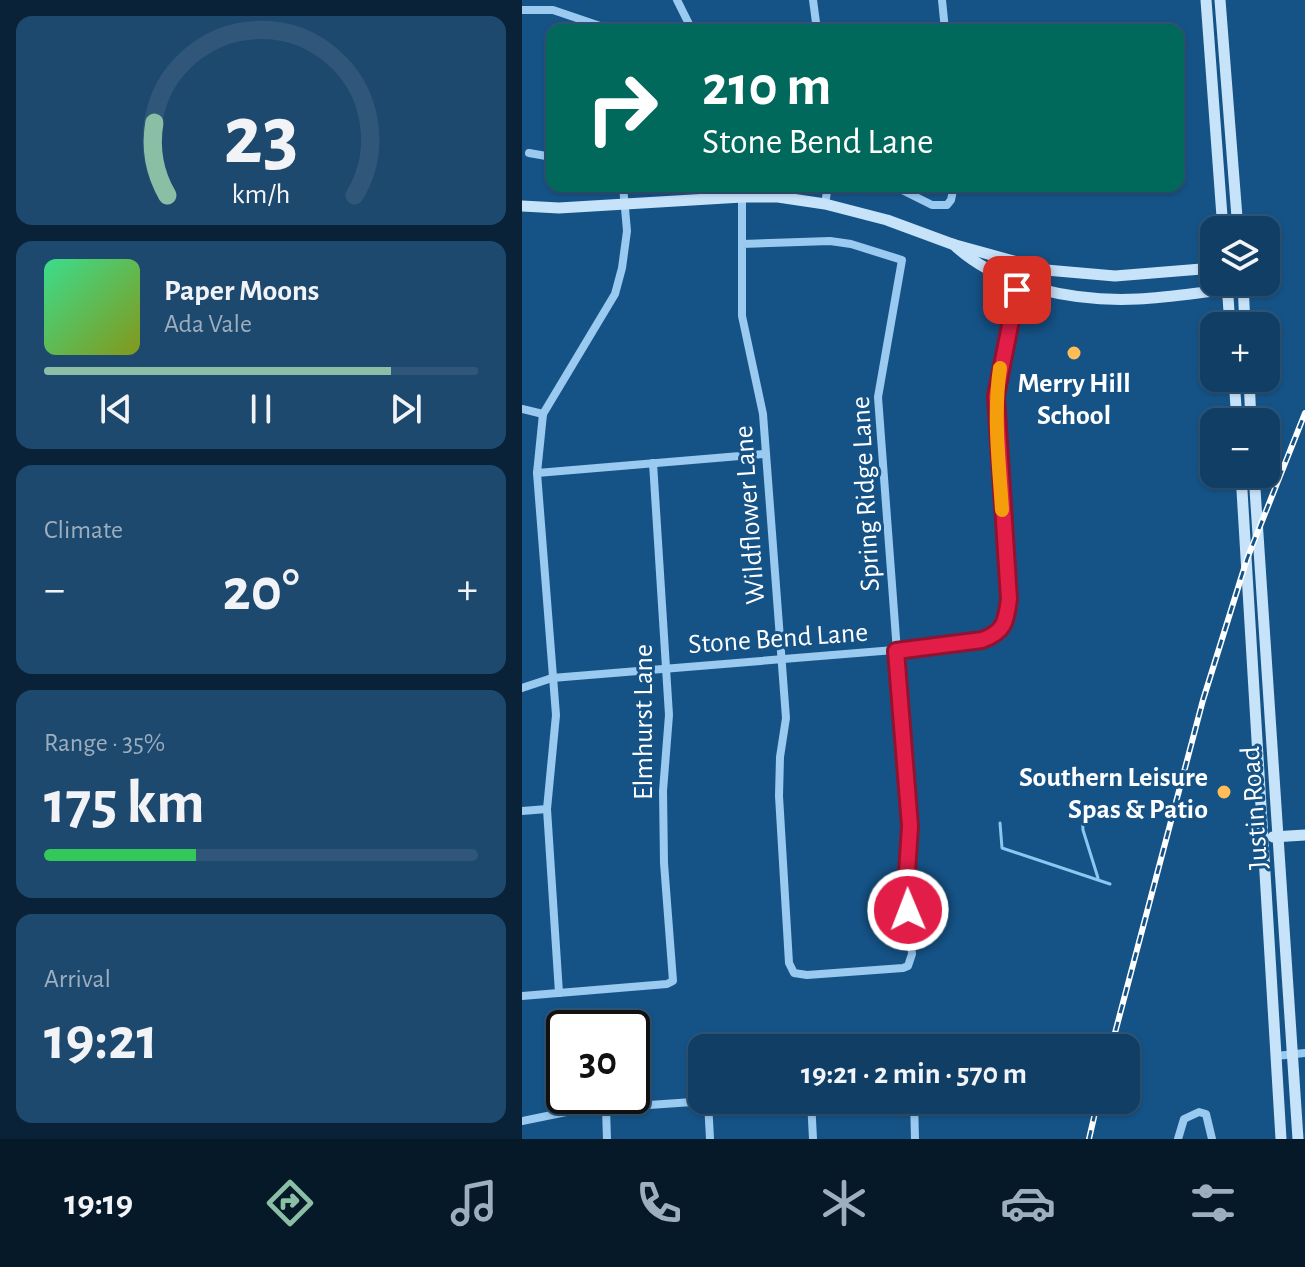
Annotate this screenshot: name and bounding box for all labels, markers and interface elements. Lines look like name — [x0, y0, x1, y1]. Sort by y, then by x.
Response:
icon: right — [570, 56, 674, 160]
text: 210 m — [702, 59, 831, 115]
text: 23 — [223, 95, 299, 179]
text: Stone Bend Lane — [702, 124, 934, 160]
text: km/h — [232, 180, 290, 209]
map controls — [1200, 216, 1280, 488]
button: layers — [1200, 216, 1280, 296]
pin — [983, 256, 1051, 324]
icon: arrive — [995, 268, 1039, 312]
text: Paper Moons — [164, 276, 319, 306]
text: Ada Vale — [164, 311, 252, 337]
button: + — [1200, 312, 1280, 392]
marker: Merry Hill School — [1065, 344, 1083, 362]
place label: Merry Hill School — [1017, 370, 1131, 430]
icon: previous — [94, 387, 138, 431]
icon: pause — [239, 387, 283, 431]
icon: next — [384, 387, 428, 431]
street label: Spring Ridge Lane — [847, 396, 885, 592]
button: − — [1200, 408, 1280, 488]
street label: Wildflower Lane — [730, 425, 770, 605]
text: Climate — [44, 517, 123, 543]
text: 20° — [222, 561, 300, 621]
text: − — [44, 568, 65, 612]
text: + — [457, 568, 478, 612]
street label: Stone Bend Lane — [687, 619, 869, 659]
street label: Elmhurst Lane — [630, 644, 658, 800]
text: Range · 35% — [44, 730, 165, 756]
street label: Justin Road — [1237, 745, 1273, 870]
place label: Southern Leisure Spas & Patio — [1019, 764, 1208, 824]
text: 175 km — [44, 774, 205, 834]
marker: Southern Leisure Spas & Patio — [1215, 783, 1233, 801]
position arrow — [866, 868, 950, 952]
text: Arrival — [44, 966, 111, 992]
text: 19:21 — [44, 1010, 158, 1070]
speed limit sign: 30 — [546, 1010, 650, 1114]
text: 19:21 · 2 min · 570 m — [801, 1059, 1027, 1089]
icon: directions — [262, 1175, 318, 1231]
icon: music — [446, 1175, 502, 1231]
icon: phone — [631, 1175, 687, 1231]
icon: climate — [816, 1175, 872, 1231]
icon: car — [1000, 1175, 1056, 1231]
icon: filters — [1185, 1175, 1241, 1231]
text: 19:19 — [64, 1185, 133, 1221]

